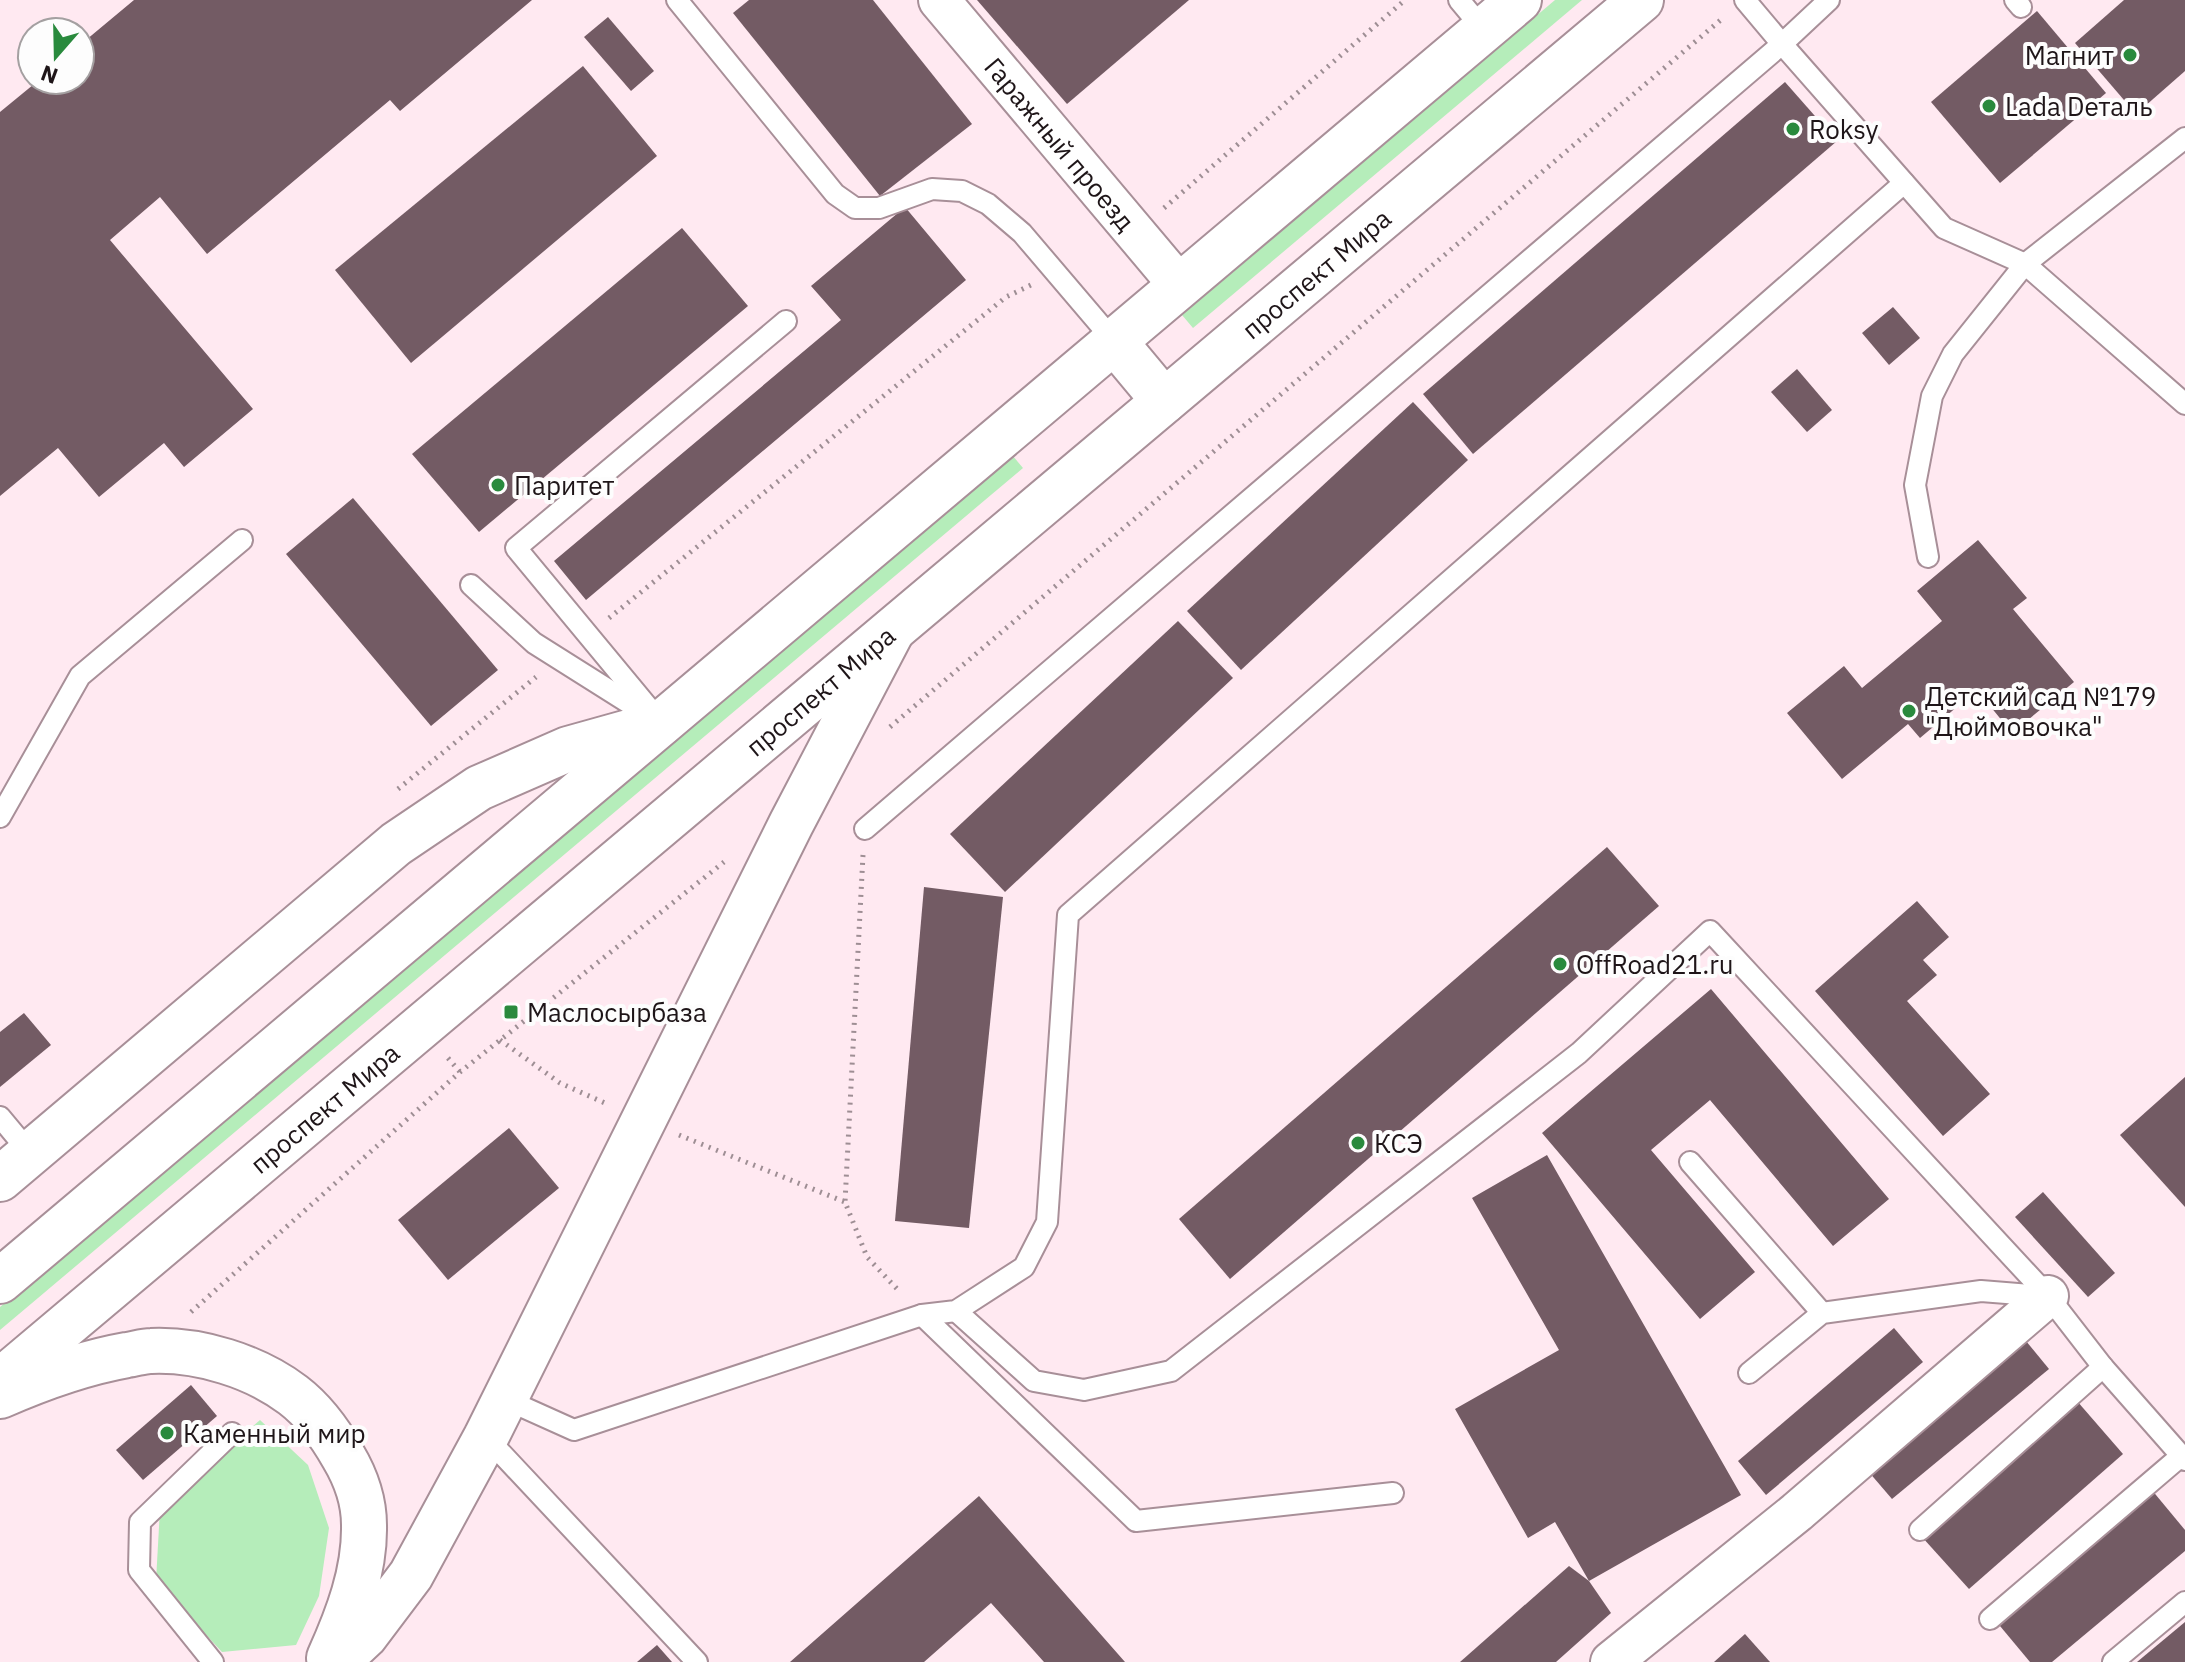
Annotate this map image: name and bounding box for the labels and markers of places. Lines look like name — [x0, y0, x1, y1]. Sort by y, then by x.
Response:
place label: Магнит — [2025, 38, 2114, 72]
marker: Магнит — [2121, 46, 2139, 64]
place label: Lada Dеталь — [2005, 89, 2153, 123]
marker: Lada Dеталь — [1980, 97, 1998, 115]
place label: Roksy — [1809, 112, 1878, 146]
marker: Roksy — [1784, 120, 1802, 138]
place label: Паритет — [514, 468, 614, 502]
marker: Паритет — [489, 476, 507, 494]
place label: Детский сад №179 "Дюймовочка" — [1925, 679, 2156, 743]
marker: Детский сад №179 "Дюймовочка" — [1900, 702, 1918, 720]
place label: OffRoad21.ru — [1576, 947, 1734, 981]
marker: OffRoad21.ru — [1551, 955, 1569, 973]
place label: Маслосырбаза — [527, 995, 707, 1029]
marker: Маслосырбаза — [502, 1003, 520, 1021]
place label: КСЭ — [1374, 1126, 1423, 1160]
marker: КСЭ — [1349, 1134, 1367, 1152]
place label: Каменный мир — [183, 1416, 366, 1450]
marker: Каменный мир — [158, 1424, 176, 1442]

